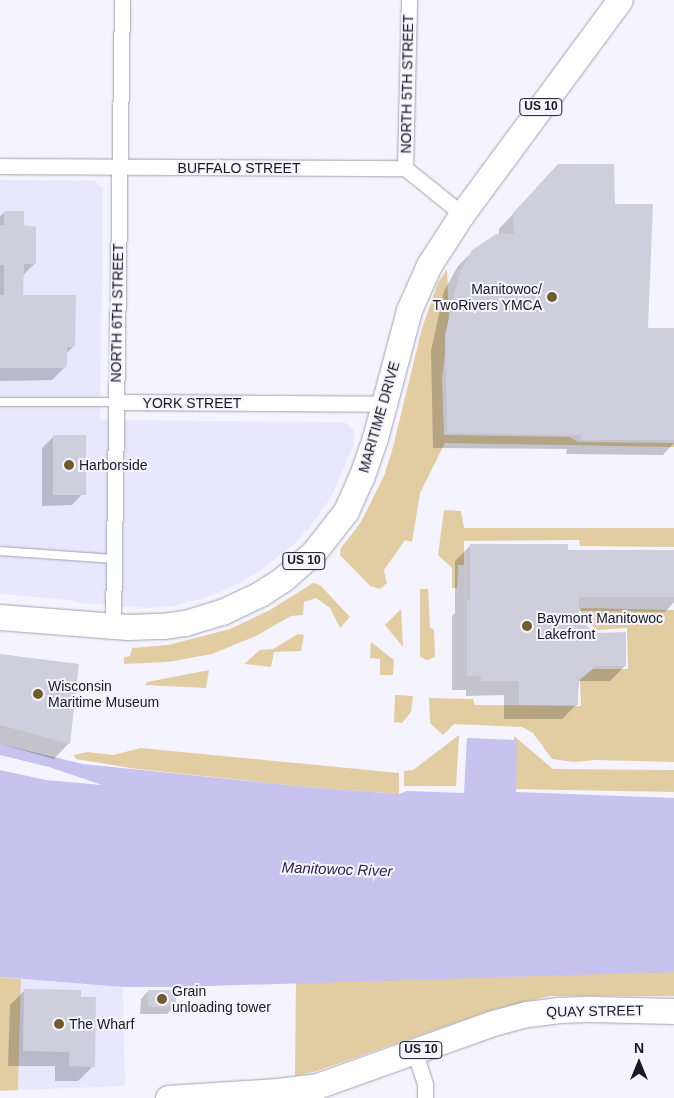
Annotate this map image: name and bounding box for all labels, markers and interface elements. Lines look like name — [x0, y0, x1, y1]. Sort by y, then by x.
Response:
street label: NORTH 5TH STREET — [397, 14, 417, 154]
road number: US 10 — [518, 98, 564, 116]
street label: BUFFALO STREET — [178, 160, 300, 176]
street label: NORTH 6TH STREET — [107, 243, 127, 383]
place label: Manitowoc/ TwoRivers YMCA — [432, 281, 542, 314]
marker: Manitowoc/ TwoRivers YMCA — [546, 291, 558, 303]
street label: MARITIME DRIVE — [355, 359, 403, 475]
street label: YORK STREET — [143, 395, 241, 411]
place label: Harborside — [79, 457, 147, 473]
marker: Harborside — [63, 459, 75, 471]
road number: US 10 — [282, 552, 326, 570]
place label: Baymont Manitowoc Lakefront — [537, 610, 663, 642]
marker: Baymont Manitowoc Lakefront — [521, 620, 533, 632]
place label: Wisconsin Maritime Museum — [48, 678, 159, 710]
marker: Wisconsin Maritime Museum — [32, 688, 44, 700]
water label: Manitowoc River — [281, 858, 393, 880]
place label: Grain unloading tower — [172, 983, 271, 1016]
marker: Grain unloading tower — [156, 993, 168, 1005]
street label: QUAY STREET — [546, 1002, 644, 1020]
place label: The Wharf — [69, 1016, 134, 1032]
marker: The Wharf — [53, 1018, 65, 1030]
north arrow — [614, 1038, 664, 1088]
road number: US 10 — [398, 1040, 444, 1060]
text: N — [634, 1040, 644, 1056]

